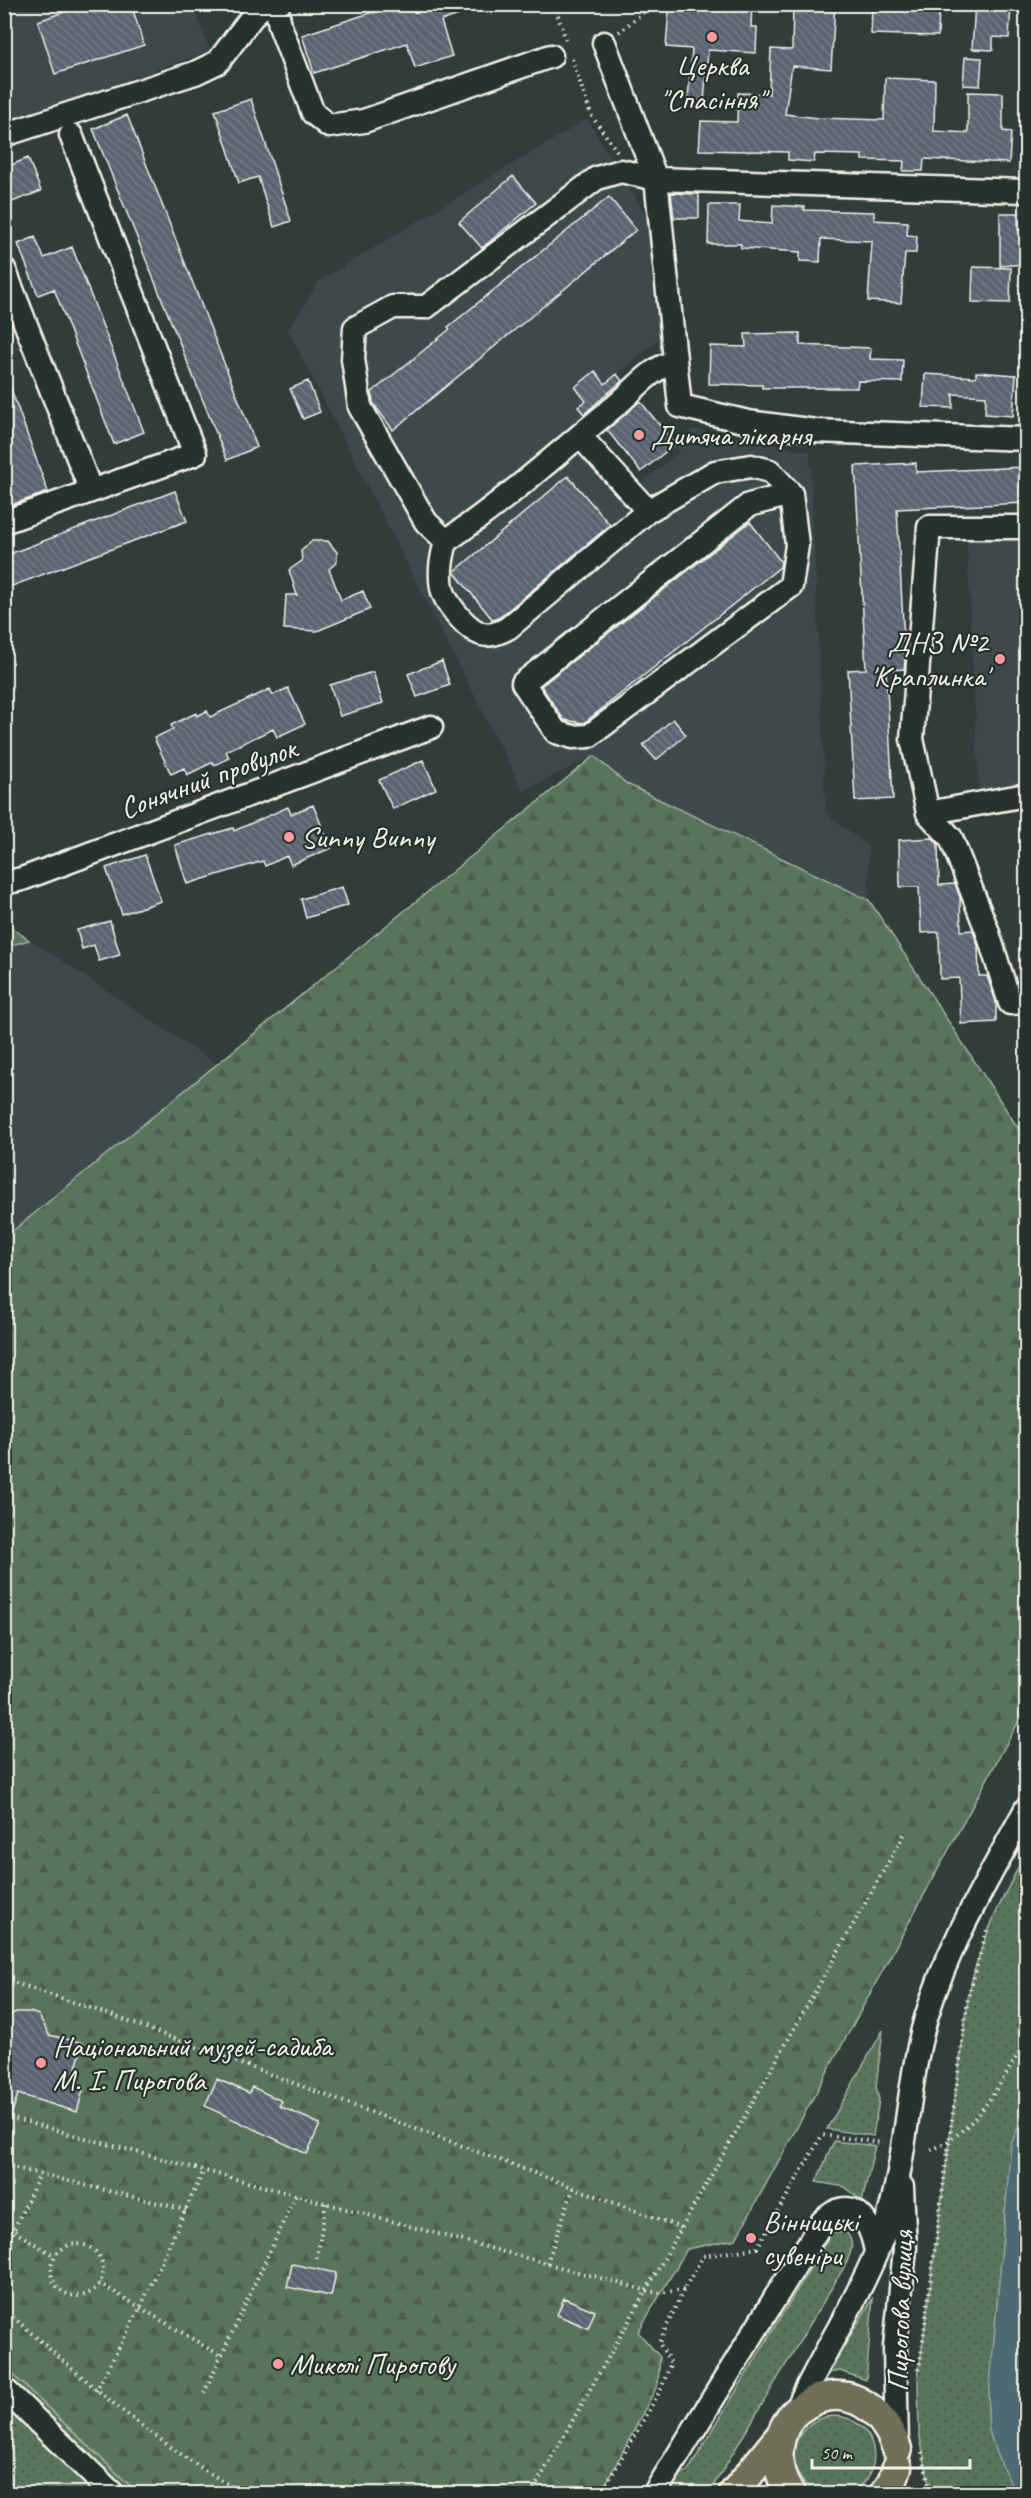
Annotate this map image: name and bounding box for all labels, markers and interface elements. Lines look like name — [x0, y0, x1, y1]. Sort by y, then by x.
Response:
marker: Церква "Спасіння" — [705, 30, 719, 44]
place label: Церква "Спасіння" — [660, 46, 770, 118]
place label: Дитяча лікарня — [651, 416, 814, 454]
marker: Дитяча лікарня — [632, 428, 646, 442]
place label: ДНЗ №2 'Краплинка' — [870, 623, 993, 695]
marker: ДНЗ №2 'Краплинка' — [993, 652, 1007, 666]
street label: Сонячний провулок — [115, 728, 303, 827]
place label: Sunny Bunny — [301, 818, 437, 856]
marker: Sunny Bunny — [282, 830, 296, 844]
place label: Національний музей-садиба М. І. Пирогова — [53, 2027, 335, 2099]
marker: Національний музей-садиба М. І. Пирогова — [34, 2056, 48, 2070]
place label: Вінницькі сувеніри — [763, 2202, 862, 2274]
street label: Пирогова вулиця — [878, 2229, 922, 2392]
marker: Вінницькі сувеніри — [744, 2231, 758, 2245]
place label: Миколі Пирогову — [290, 2345, 458, 2383]
marker: Миколі Пирогову — [271, 2357, 285, 2371]
scale bar — [812, 2432, 970, 2470]
text: 50 m — [821, 2442, 854, 2464]

